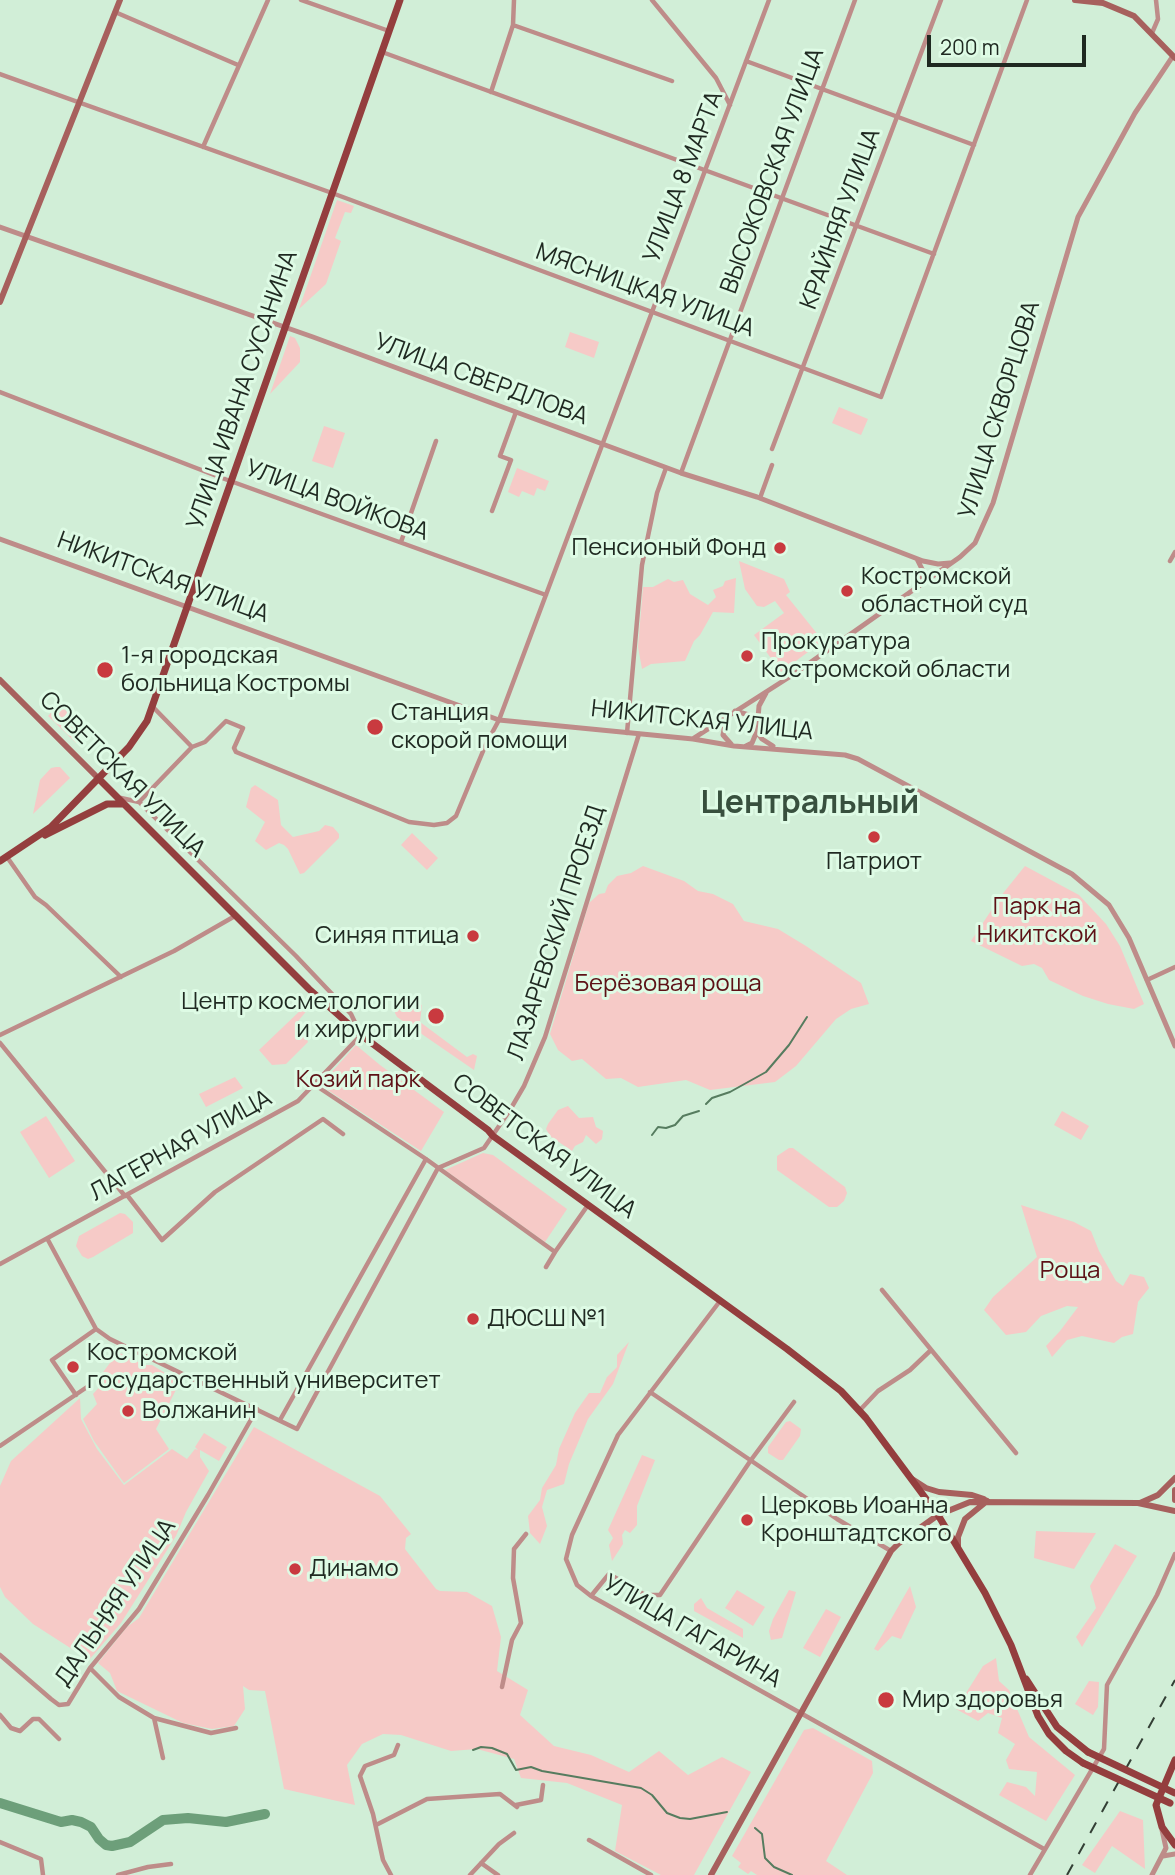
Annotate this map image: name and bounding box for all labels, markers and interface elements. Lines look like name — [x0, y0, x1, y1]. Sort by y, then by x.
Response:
scale bar — [930, 21, 1089, 65]
text: 200 m — [940, 33, 1000, 61]
street label: ВЫСОКОВСКАЯ УЛИЦА — [715, 44, 831, 298]
street label: УЛИЦА 8 МАРТА — [638, 87, 730, 267]
street label: КРАЙНЯЯ УЛИЦА — [795, 125, 887, 313]
street label: МЯСНИЦКАЯ УЛИЦА — [532, 238, 758, 344]
street label: УЛИЦА ИВАНА СУСАНИНА — [182, 247, 304, 533]
street label: УЛИЦА СКВОРЦОВА — [953, 298, 1047, 522]
street label: УЛИЦА СВЕРДЛОВА — [370, 328, 592, 432]
street label: УЛИЦА ВОЙКОВА — [241, 454, 433, 548]
street label: НИКИТСКАЯ УЛИЦА — [53, 526, 273, 630]
place label: Пенсионый Фонд — [572, 534, 766, 562]
marker: Пенсионый Фонд — [772, 540, 788, 556]
place label: Костромской областной суд — [861, 563, 1028, 619]
marker: Костромской областной суд — [839, 583, 855, 599]
place label: Прокуратура Костромской области — [761, 628, 1010, 684]
place label: 1-я городская больница Костромы — [121, 642, 350, 698]
marker: Прокуратура Костромской области — [739, 648, 755, 664]
marker: 1-я городская больница Костромы — [95, 660, 115, 680]
street label: СОВЕТСКАЯ УЛИЦА — [33, 686, 211, 864]
street label: НИКИТСКАЯ УЛИЦА — [589, 695, 815, 747]
place label: Станция скорой помощи — [391, 699, 568, 755]
marker: Станция скорой помощи — [365, 717, 385, 737]
district label: Центральный — [701, 785, 919, 823]
street label: ЛАЗАРЕВСКИЙ ПРОЕЗД — [502, 802, 612, 1064]
marker: Патриот — [866, 829, 882, 845]
place label: Патриот — [826, 848, 922, 876]
park label: Парк на Никитской — [977, 893, 1097, 949]
place label: Синяя птица — [315, 922, 459, 950]
marker: Синяя птица — [465, 928, 481, 944]
park label: Берёзовая роща — [574, 970, 762, 998]
place label: Центр косметологии и хирургии — [181, 988, 420, 1044]
marker: Центр косметологии и хирургии — [426, 1006, 446, 1026]
park label: Козий парк — [296, 1066, 420, 1094]
street label: СОВЕТСКАЯ УЛИЦА — [446, 1068, 642, 1226]
street label: ЛАГЕРНАЯ УЛИЦА — [85, 1084, 277, 1208]
park label: Роща — [1040, 1257, 1100, 1285]
place label: ДЮСШ №1 — [487, 1305, 606, 1333]
marker: ДЮСШ №1 — [465, 1311, 481, 1327]
place label: Костромской государственный университет — [87, 1339, 441, 1395]
marker: Костромской государственный университет — [65, 1359, 81, 1375]
place label: Волжанин — [142, 1397, 256, 1425]
marker: Волжанин — [120, 1403, 136, 1419]
place label: Церковь Иоанна Кронштадтского — [761, 1492, 952, 1548]
marker: Церковь Иоанна Кронштадтского — [739, 1512, 755, 1528]
street label: ДАЛЬНЯЯ УЛИЦА — [49, 1514, 183, 1692]
place label: Динамо — [309, 1555, 399, 1583]
marker: Динамо — [287, 1561, 303, 1577]
street label: УЛИЦА ГАГАРИНА — [598, 1569, 786, 1695]
place label: Мир здоровья — [902, 1686, 1063, 1714]
marker: Мир здоровья — [876, 1690, 896, 1710]

